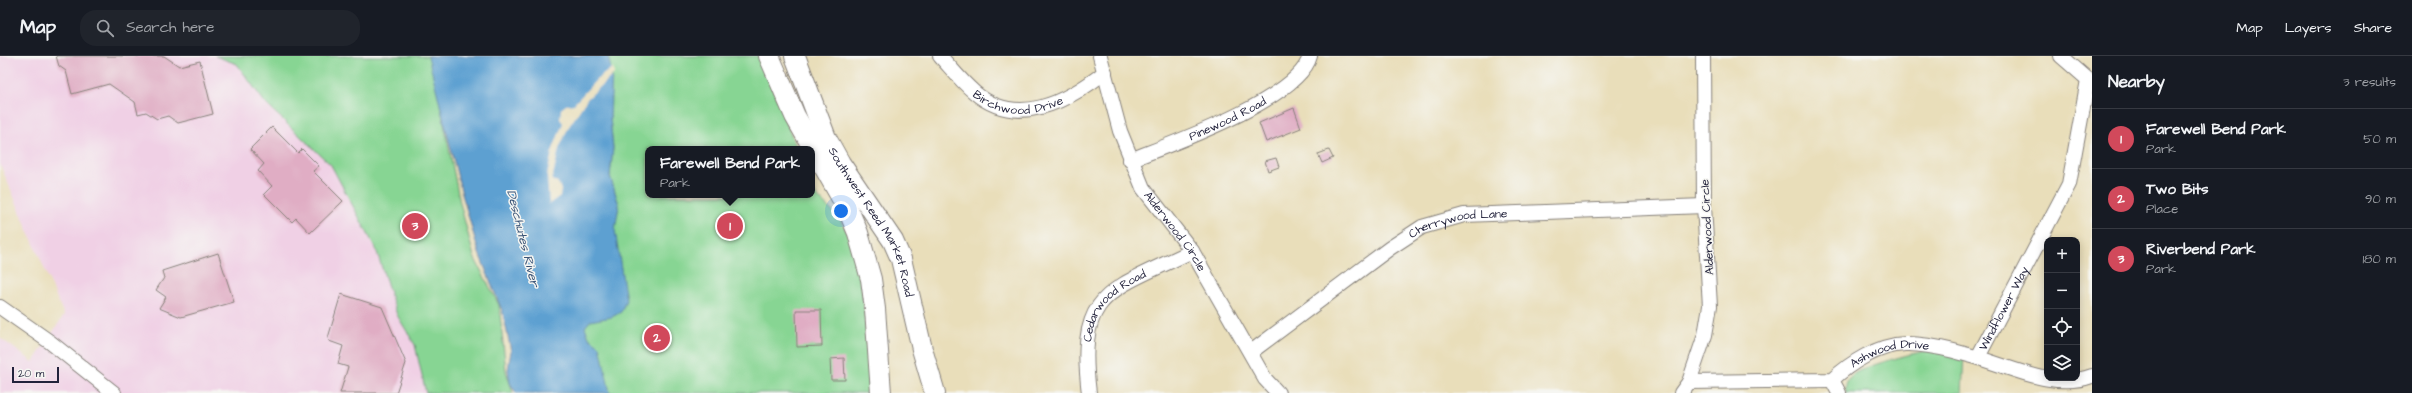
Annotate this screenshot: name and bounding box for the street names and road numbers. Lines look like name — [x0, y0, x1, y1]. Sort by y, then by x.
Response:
street label: Birchwood Drive — [969, 86, 1066, 119]
street label: Pinewood Road — [1186, 93, 1270, 145]
street label: Southwest Reed Market Road — [824, 144, 918, 299]
street label: Alderwood Circle — [1696, 178, 1718, 275]
street label: Alderwood Circle — [1140, 188, 1210, 275]
street label: Cherrywood Lane — [1405, 205, 1508, 243]
street label: Windflower Way — [1975, 263, 2034, 354]
street label: Cedarwood Road — [1079, 266, 1149, 343]
street label: Ashwood Drive — [1847, 336, 1931, 372]

